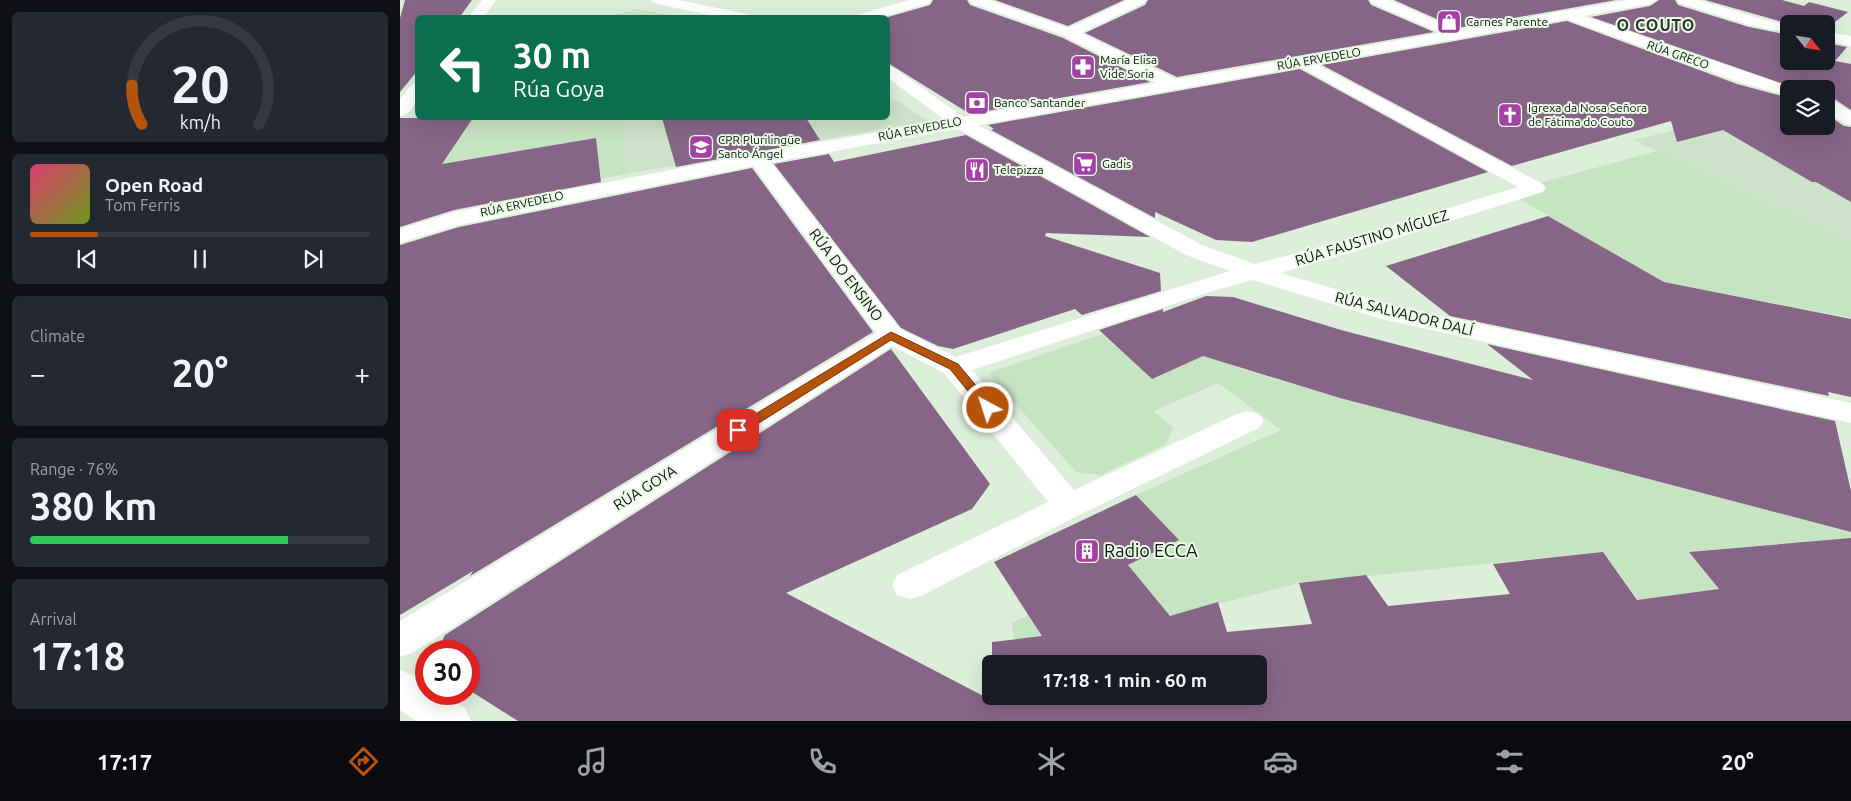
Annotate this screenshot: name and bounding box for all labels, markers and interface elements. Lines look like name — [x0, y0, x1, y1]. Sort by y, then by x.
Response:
shop icon: Carnes Parente — [1436, 9, 1462, 35]
place label: Carnes Parente — [1466, 15, 1548, 28]
north arrow — [1780, 15, 1835, 70]
map controls — [1780, 15, 1835, 135]
district label: O COUTO — [1617, 16, 1695, 34]
icon: left — [430, 35, 495, 100]
text: 30 m — [513, 35, 591, 75]
street label: RÚA GRECO — [1645, 38, 1711, 71]
street label: RÚA ERVEDELO — [1276, 45, 1362, 72]
place label: María Elisa Vide Soria — [1100, 53, 1157, 80]
pharmacy icon: María Elisa Vide Soria — [1070, 54, 1096, 80]
text: 20 — [171, 55, 229, 113]
text: Rúa Goya — [513, 76, 605, 101]
button: layers — [1780, 80, 1835, 135]
bank icon: Banco Santander — [964, 90, 990, 116]
place label: Banco Santander — [994, 96, 1086, 109]
place label: Igrexa da Nosa Señora de Fátima do Couto — [1528, 101, 1647, 128]
church icon: Igrexa da Nosa Señora de Fátima do Couto — [1497, 102, 1523, 128]
text: km/h — [179, 112, 221, 132]
street label: RÚA ERVEDELO — [877, 114, 963, 143]
place label: CPR Plurilingüe Santo Ángel — [718, 133, 801, 160]
school or university icon: CPR Plurilingüe Santo Ángel — [688, 134, 714, 160]
supermarket icon: Gadis — [1072, 151, 1098, 177]
restaurant icon: Telepizza — [964, 157, 990, 183]
place label: Gadis — [1102, 157, 1131, 170]
place label: Telepizza — [994, 163, 1044, 176]
text: Open Road — [105, 174, 203, 196]
street label: RÚA ERVEDELO — [479, 188, 565, 219]
text: Tom Ferris — [105, 196, 180, 214]
street label: RÚA FAUSTINO MÍGUEZ — [1293, 206, 1451, 269]
street label: RÚA DO ENSINO — [806, 225, 887, 324]
icon: previous — [73, 245, 101, 273]
icon: pause — [186, 245, 214, 273]
icon: next — [299, 245, 327, 273]
street label: RÚA SALVADOR DALÍ — [1333, 288, 1475, 339]
text: Climate — [30, 327, 85, 345]
text: 20° — [172, 352, 228, 394]
text: − — [30, 358, 46, 389]
text: + — [354, 358, 370, 389]
position arrow — [961, 381, 1013, 433]
pin — [717, 409, 759, 451]
icon: arrive — [724, 416, 752, 444]
text: Range · 76% — [30, 460, 118, 478]
street label: RÚA GOYA — [610, 461, 680, 514]
text: 380 km — [30, 485, 157, 527]
building icon: Radio ECCA — [1074, 538, 1100, 564]
place label: Radio ECCA — [1104, 540, 1198, 560]
text: Arrival — [30, 610, 77, 628]
text: 17:18 — [30, 635, 125, 677]
speed limit sign: 30 — [415, 640, 480, 705]
text: 17:18 · 1 min · 60 m — [1042, 669, 1207, 691]
icon: directions — [346, 744, 381, 779]
icon: music — [575, 744, 610, 779]
icon: phone — [805, 744, 840, 779]
icon: climate — [1034, 744, 1069, 779]
icon: car — [1263, 744, 1298, 779]
icon: filters — [1492, 744, 1527, 779]
text: 17:17 — [97, 749, 152, 774]
text: 20° — [1721, 749, 1754, 774]

